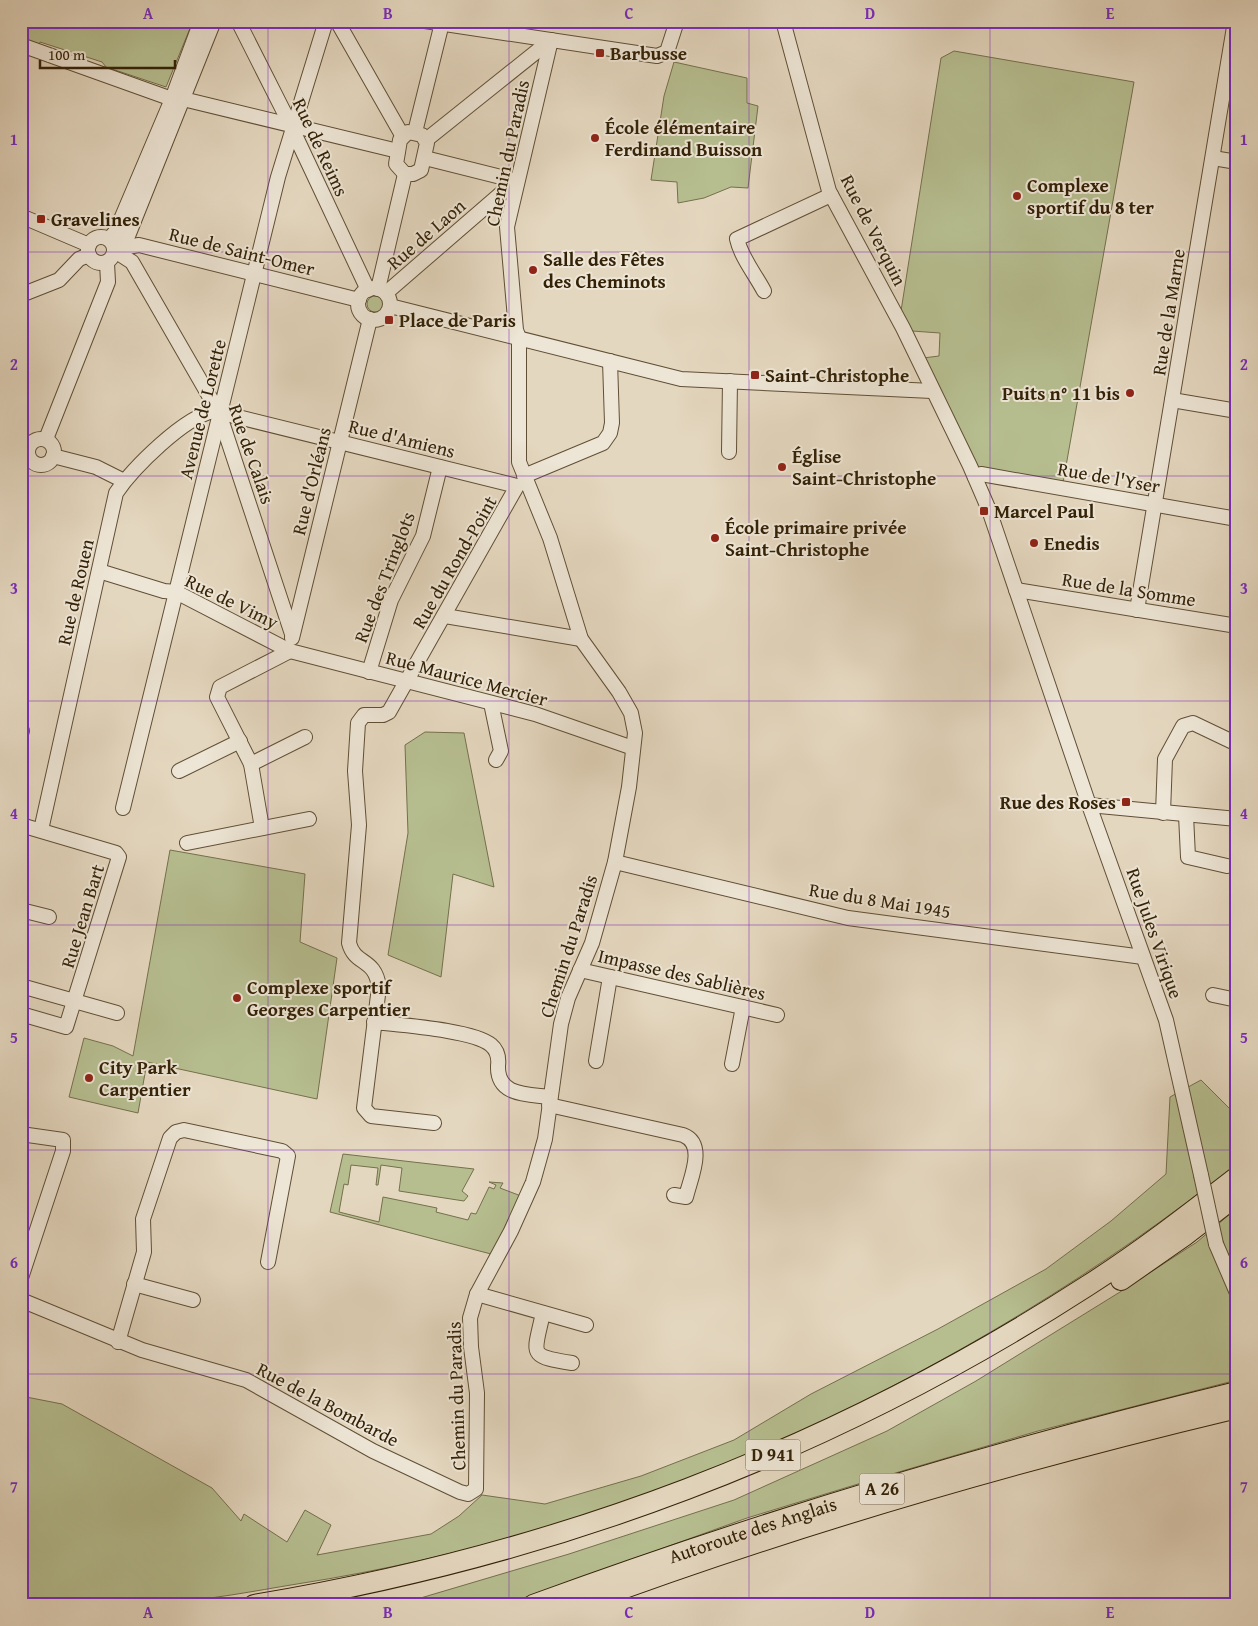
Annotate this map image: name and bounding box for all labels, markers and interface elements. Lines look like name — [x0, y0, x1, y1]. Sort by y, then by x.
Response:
text: A — [143, 1, 154, 25]
text: B — [383, 1, 393, 25]
text: C — [624, 1, 634, 25]
text: D — [865, 1, 875, 25]
text: E — [1106, 1, 1115, 25]
scale bar — [40, 38, 175, 70]
place label: Barbusse — [610, 39, 687, 67]
text: 100 m — [48, 44, 86, 65]
marker: Barbusse — [594, 47, 606, 59]
street label: Chemin du Paradis — [478, 77, 536, 229]
street label: Rue de Reims — [286, 93, 356, 201]
place label: École élémentaire Ferdinand Buisson — [605, 113, 763, 163]
text: 1 — [10, 127, 18, 151]
text: 1 — [1240, 127, 1248, 151]
marker: École élémentaire Ferdinand Buisson — [589, 132, 601, 144]
street label: Rue de Verquin — [834, 169, 914, 291]
place label: Complexe sportif du 8 ter — [1027, 171, 1154, 221]
marker: Complexe sportif du 8 ter — [1011, 190, 1023, 202]
street label: Rue de Laon — [381, 192, 472, 276]
place label: Gravelines — [51, 205, 140, 233]
marker: Gravelines — [35, 213, 47, 225]
street label: Rue de Saint-Omer — [166, 219, 318, 283]
place label: Salle des Fêtes des Cheminots — [543, 245, 666, 295]
street label: Rue de la Marne — [1144, 247, 1192, 377]
marker: Salle des Fêtes des Cheminots — [527, 264, 539, 276]
place label: Place de Paris — [399, 306, 516, 334]
marker: Place de Paris — [383, 314, 395, 326]
street label: Avenue de Lorette — [171, 336, 233, 482]
text: 2 — [10, 352, 18, 376]
text: 2 — [1240, 352, 1248, 376]
place label: Saint-Christophe — [765, 361, 909, 389]
marker: Saint-Christophe — [749, 369, 761, 381]
place label: Puits n° 11 bis — [1002, 379, 1120, 407]
marker: Puits n° 11 bis — [1124, 387, 1136, 399]
street label: Rue de Calais — [222, 400, 282, 508]
street label: Rue d'Amiens — [346, 411, 458, 465]
street label: Rue d'Orléans — [284, 424, 338, 538]
place label: Église Saint-Christophe — [792, 442, 936, 492]
street label: Rue de l'Yser — [1056, 454, 1163, 500]
marker: Église Saint-Christophe — [776, 461, 788, 473]
street label: Rue du Rond-Point — [404, 490, 504, 634]
place label: Marcel Paul — [994, 497, 1094, 525]
marker: Marcel Paul — [978, 505, 990, 517]
street label: Rue des Tringlots — [346, 507, 422, 647]
place label: École primaire privée Saint-Christophe — [725, 513, 907, 563]
place label: Enedis — [1044, 529, 1100, 557]
marker: École primaire privée Saint-Christophe — [709, 532, 721, 544]
street label: Rue de Rouen — [49, 536, 101, 648]
marker: Enedis — [1028, 537, 1040, 549]
street label: Rue de la Somme — [1060, 565, 1198, 613]
street label: Rue de Vimy — [181, 566, 284, 636]
text: 3 — [10, 576, 18, 600]
text: 3 — [1240, 576, 1248, 600]
street label: Rue Maurice Mercier — [383, 643, 551, 713]
place label: Rue des Roses — [1000, 788, 1116, 816]
marker: Rue des Roses — [1120, 796, 1132, 808]
text: 4 — [10, 801, 18, 825]
text: 4 — [1240, 801, 1248, 825]
street label: Rue Jean Bart — [53, 860, 111, 971]
street label: Rue Jules Virique — [1120, 864, 1191, 1002]
street label: Chemin du Paradis — [532, 871, 604, 1021]
street label: Rue du 8 Mai 1945 — [807, 875, 953, 925]
street label: Impasse des Sablières — [595, 941, 769, 1007]
place label: Complexe sportif Georges Carpentier — [247, 973, 410, 1023]
marker: Complexe sportif Georges Carpentier — [231, 992, 243, 1004]
text: 5 — [10, 1025, 18, 1049]
text: 5 — [1240, 1025, 1248, 1049]
place label: City Park Carpentier — [99, 1053, 191, 1103]
marker: City Park Carpentier — [83, 1072, 95, 1084]
text: 6 — [10, 1250, 18, 1274]
text: 6 — [1240, 1250, 1248, 1274]
street label: Chemin du Paradis — [439, 1321, 473, 1471]
street label: Rue de la Bombarde — [252, 1355, 404, 1453]
road number: D 941 — [746, 1440, 800, 1470]
text: 7 — [10, 1474, 18, 1498]
road number: A 26 — [860, 1474, 904, 1505]
text: 7 — [1240, 1474, 1248, 1498]
street label: Autoroute des Anglais — [665, 1489, 840, 1570]
text: A — [143, 1600, 154, 1624]
text: B — [383, 1600, 393, 1624]
text: C — [624, 1600, 634, 1624]
text: D — [865, 1600, 875, 1624]
text: E — [1106, 1600, 1115, 1624]

